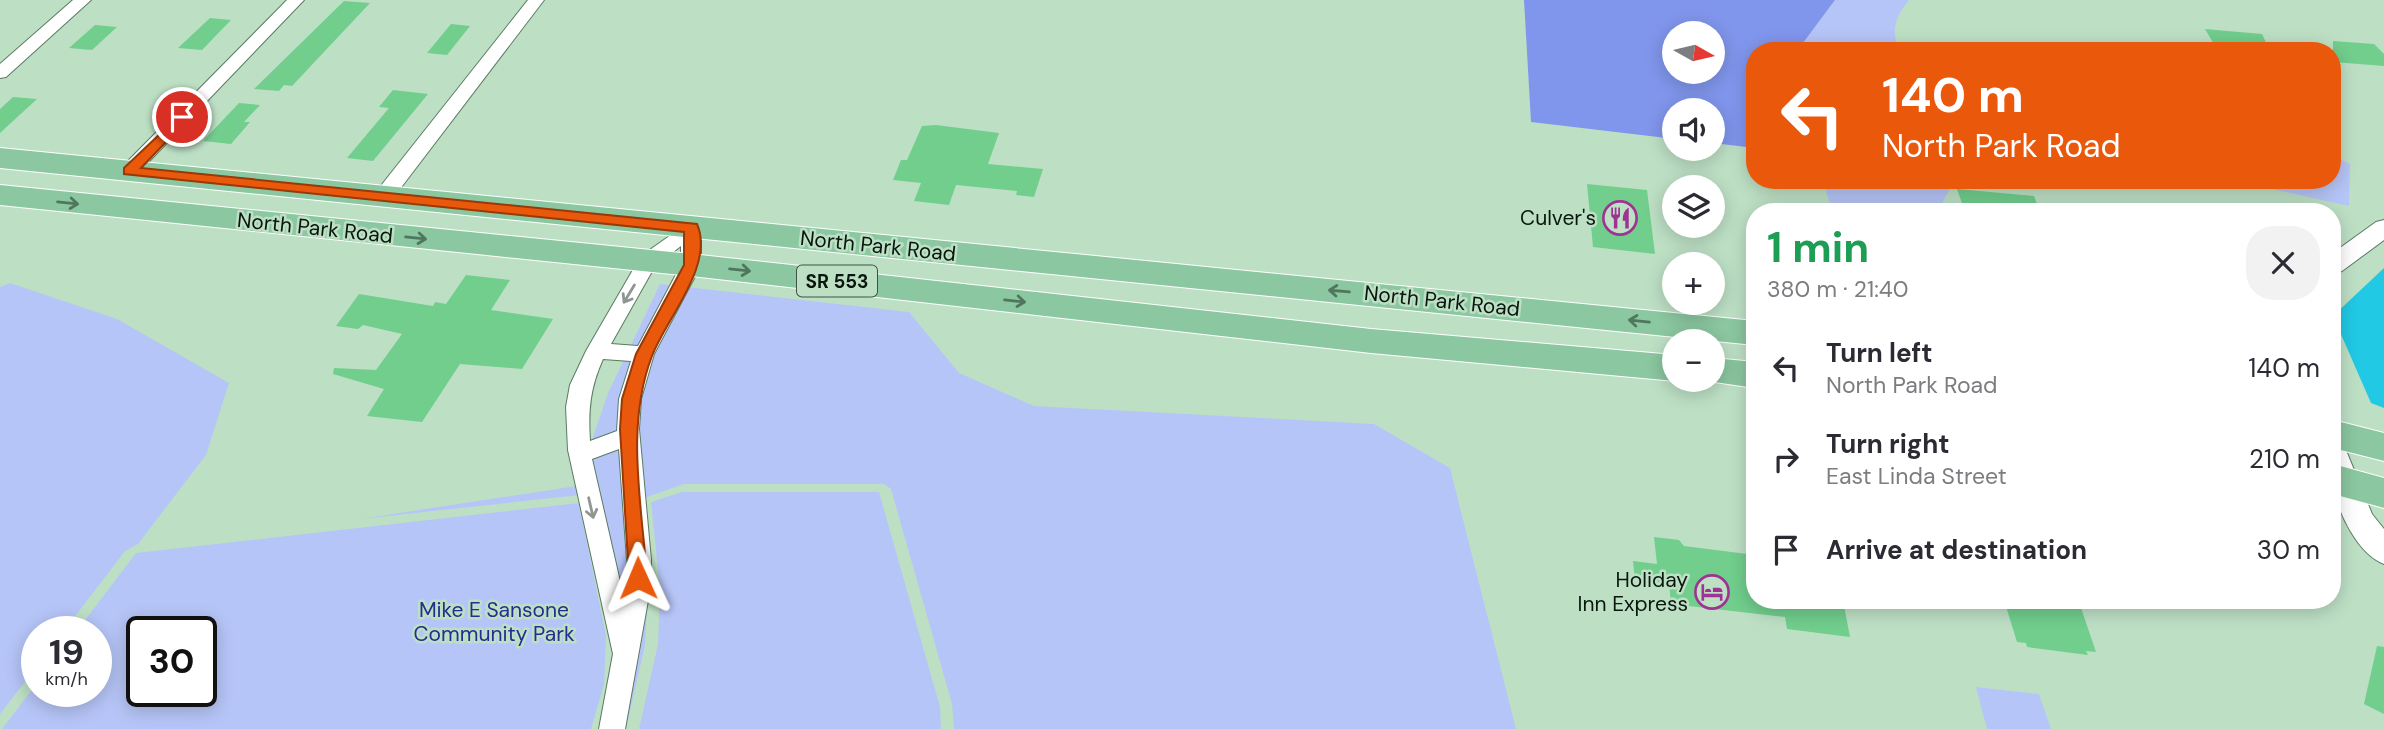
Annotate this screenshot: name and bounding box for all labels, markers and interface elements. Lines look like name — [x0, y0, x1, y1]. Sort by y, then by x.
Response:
north arrow — [1662, 21, 1726, 84]
map controls — [1662, 21, 1725, 392]
text: 140 m — [1882, 63, 2024, 127]
icon: left — [1767, 70, 1858, 161]
pin — [152, 87, 212, 147]
icon: arrive — [163, 98, 201, 136]
button: sound — [1662, 98, 1725, 161]
text: North Park Road — [1882, 125, 2121, 167]
button: layers — [1662, 175, 1725, 238]
one-way arrow — [56, 196, 79, 209]
restaurant icon: Culver's — [1601, 199, 1639, 237]
place label: Culver's — [1520, 204, 1596, 232]
street label: North Park Road — [236, 206, 394, 250]
text: 1 min — [1767, 220, 1869, 275]
street label: North Park Road — [799, 224, 957, 268]
button: close — [2246, 226, 2320, 300]
one-way arrow — [404, 232, 427, 245]
button: + — [1662, 252, 1725, 315]
one-way arrow — [728, 264, 751, 277]
road number: SR 553 — [797, 266, 877, 296]
text: 380 m · 21:40 — [1767, 274, 1908, 304]
street label: North Park Road — [1363, 279, 1521, 323]
one-way arrow — [622, 284, 636, 304]
one-way arrow — [1328, 284, 1351, 297]
one-way arrow — [1003, 295, 1026, 308]
one-way arrow — [1628, 314, 1650, 327]
button: − — [1662, 329, 1725, 392]
text: Turn left — [1826, 336, 1933, 370]
icon: left — [1767, 349, 1805, 387]
text: 140 m — [2248, 351, 2320, 385]
text: North Park Road — [1826, 370, 1998, 400]
text: Turn right — [1826, 427, 1950, 461]
icon: right — [1767, 440, 1805, 478]
text: 210 m — [2249, 442, 2320, 476]
text: East Linda Street — [1826, 461, 2007, 491]
one-way arrow — [585, 496, 599, 519]
icon: arrive — [1767, 531, 1805, 569]
text: Arrive at destination — [1826, 533, 2087, 567]
text: 30 m — [2257, 533, 2320, 567]
position arrow — [601, 541, 675, 615]
place label: Holiday Inn Express — [1578, 566, 1688, 618]
hotel icon: Holiday Inn Express — [1693, 573, 1731, 611]
park label: Mike E Sansone Community Park — [413, 596, 575, 648]
speed limit sign: 30 — [126, 616, 217, 707]
text: 19 — [49, 629, 84, 675]
text: km/h — [45, 667, 88, 691]

